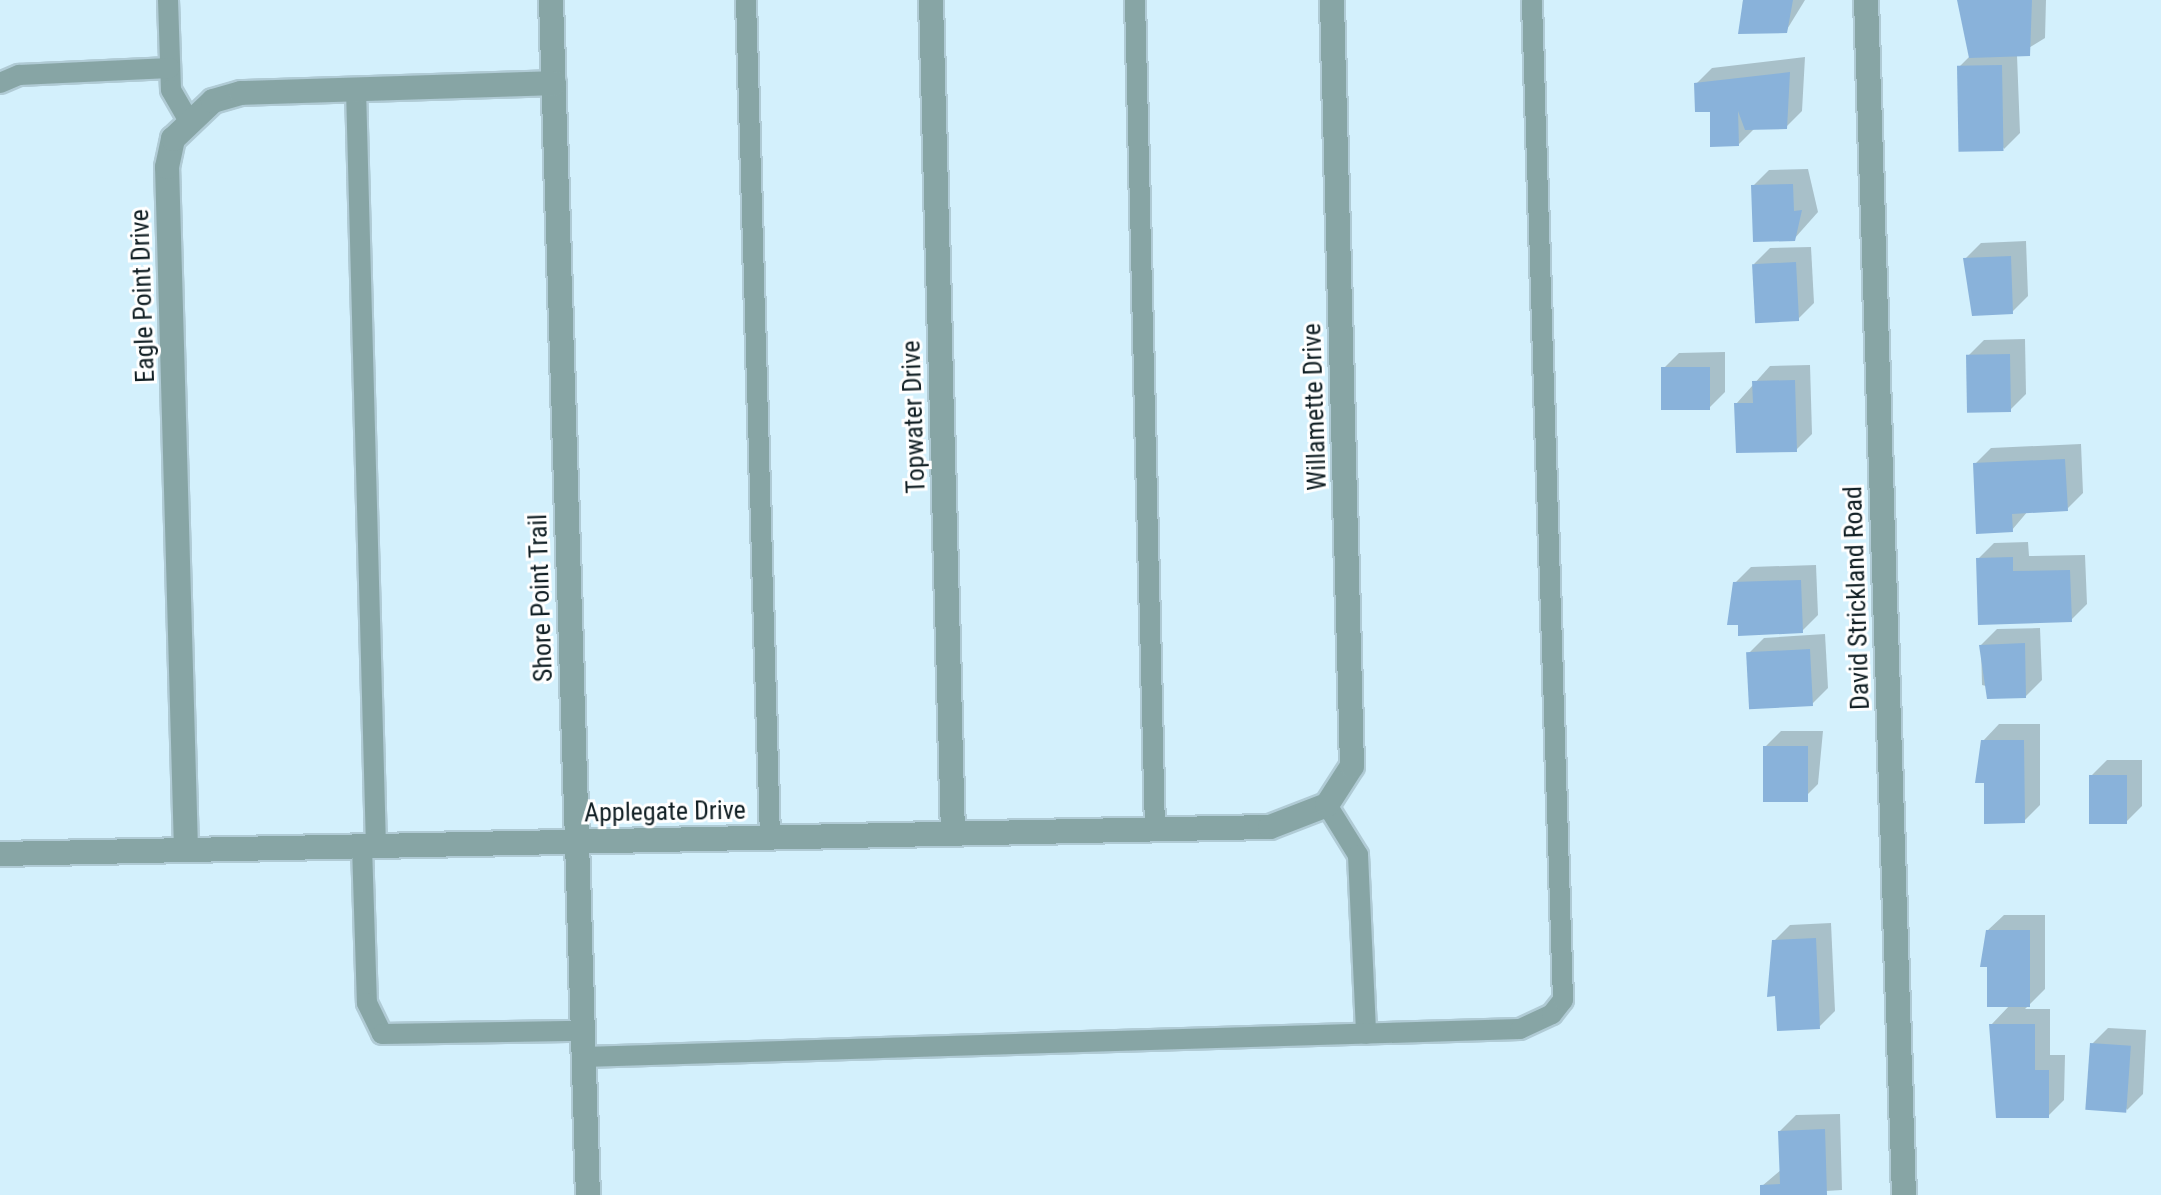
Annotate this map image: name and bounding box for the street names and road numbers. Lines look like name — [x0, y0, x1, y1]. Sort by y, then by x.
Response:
street label: Eagle Point Drive — [124, 209, 162, 383]
street label: Willamette Drive — [1296, 323, 1334, 491]
street label: Topwater Drive — [896, 340, 932, 494]
street label: David Strickland Road — [1838, 486, 1876, 710]
street label: Shore Point Trail — [522, 513, 560, 683]
street label: Applegate Drive — [584, 795, 746, 829]

